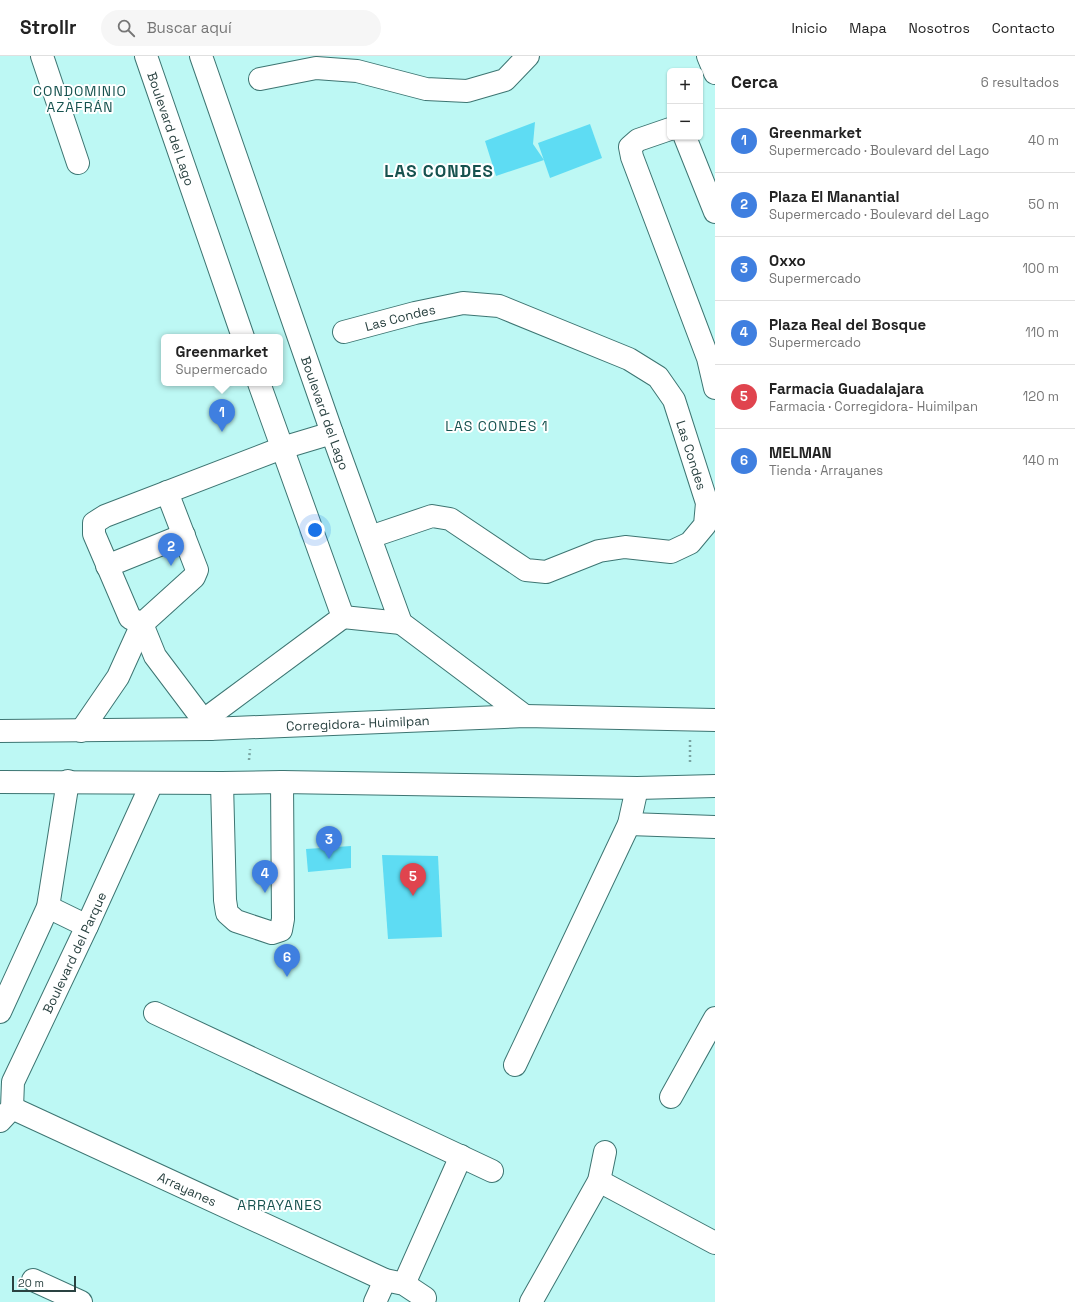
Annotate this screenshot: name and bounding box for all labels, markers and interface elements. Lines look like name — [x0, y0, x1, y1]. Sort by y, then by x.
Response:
search box — [101, 10, 381, 46]
text: Strollr — [20, 15, 77, 40]
icon: search — [115, 17, 137, 39]
text: Buscar aquí — [147, 18, 232, 37]
text: Inicio — [791, 19, 827, 37]
text: Mapa — [849, 19, 887, 37]
text: Nosotros — [909, 19, 970, 37]
text: Contacto — [992, 19, 1055, 37]
map controls — [667, 68, 703, 140]
button: + — [667, 68, 703, 104]
street label: Boulevard del Lago — [143, 70, 198, 188]
text: Cerca — [731, 71, 778, 93]
text: 6 resultados — [981, 74, 1059, 91]
district label: CONDOMINIO AZAFRÁN — [33, 82, 127, 116]
button: − — [667, 104, 703, 140]
text: Greenmarket — [769, 123, 862, 142]
text: 1 — [741, 132, 747, 149]
text: 40 m — [1028, 132, 1059, 149]
text: Supermercado · Boulevard del Lago — [769, 142, 989, 159]
district label: LAS CONDES — [384, 160, 494, 182]
text: Plaza El Manantial — [769, 187, 899, 206]
text: 2 — [740, 196, 748, 213]
text: 50 m — [1028, 196, 1059, 213]
text: Supermercado · Boulevard del Lago — [769, 206, 989, 223]
text: Oxxo — [769, 251, 806, 270]
text: 3 — [740, 260, 748, 277]
text: 100 m — [1022, 260, 1059, 277]
text: Supermercado — [769, 270, 861, 287]
street label: Las Condes — [363, 301, 437, 335]
text: Plaza Real del Bosque — [769, 315, 926, 334]
text: 4 — [740, 324, 748, 341]
text: 110 m — [1025, 324, 1059, 341]
popup — [161, 334, 283, 386]
text: Supermercado — [769, 334, 861, 351]
text: Greenmarket — [176, 342, 268, 361]
street label: Boulevard del Lago — [297, 354, 353, 472]
text: Supermercado — [176, 361, 268, 378]
text: Farmacia Guadalajara — [769, 379, 924, 398]
text: 5 — [740, 388, 748, 405]
text: 120 m — [1023, 388, 1059, 405]
text: Farmacia · Corregidora- Huimilpan — [769, 398, 978, 415]
pin: 1 — [209, 399, 235, 432]
district label: LAS CONDES 1 — [445, 417, 549, 435]
street label: Las Condes — [672, 418, 710, 492]
text: MELMAN — [769, 443, 831, 462]
text: 6 — [740, 452, 748, 469]
text: 140 m — [1023, 452, 1059, 469]
text: Tienda · Arrayanes — [769, 462, 883, 479]
your location — [305, 520, 325, 540]
pin: 2 — [158, 533, 184, 566]
street label: Corregidora- Huimilpan — [286, 712, 430, 735]
pin: 3 — [316, 826, 342, 859]
pin: 4 — [252, 860, 278, 893]
pin: 5 — [400, 863, 426, 896]
street label: Boulevard del Parque — [39, 889, 110, 1016]
pin: 6 — [274, 944, 300, 977]
street label: Arrayanes — [155, 1168, 219, 1210]
district label: ARRAYANES — [237, 1196, 323, 1214]
scale bar — [12, 1274, 76, 1293]
text: 20 m — [18, 1276, 44, 1290]

